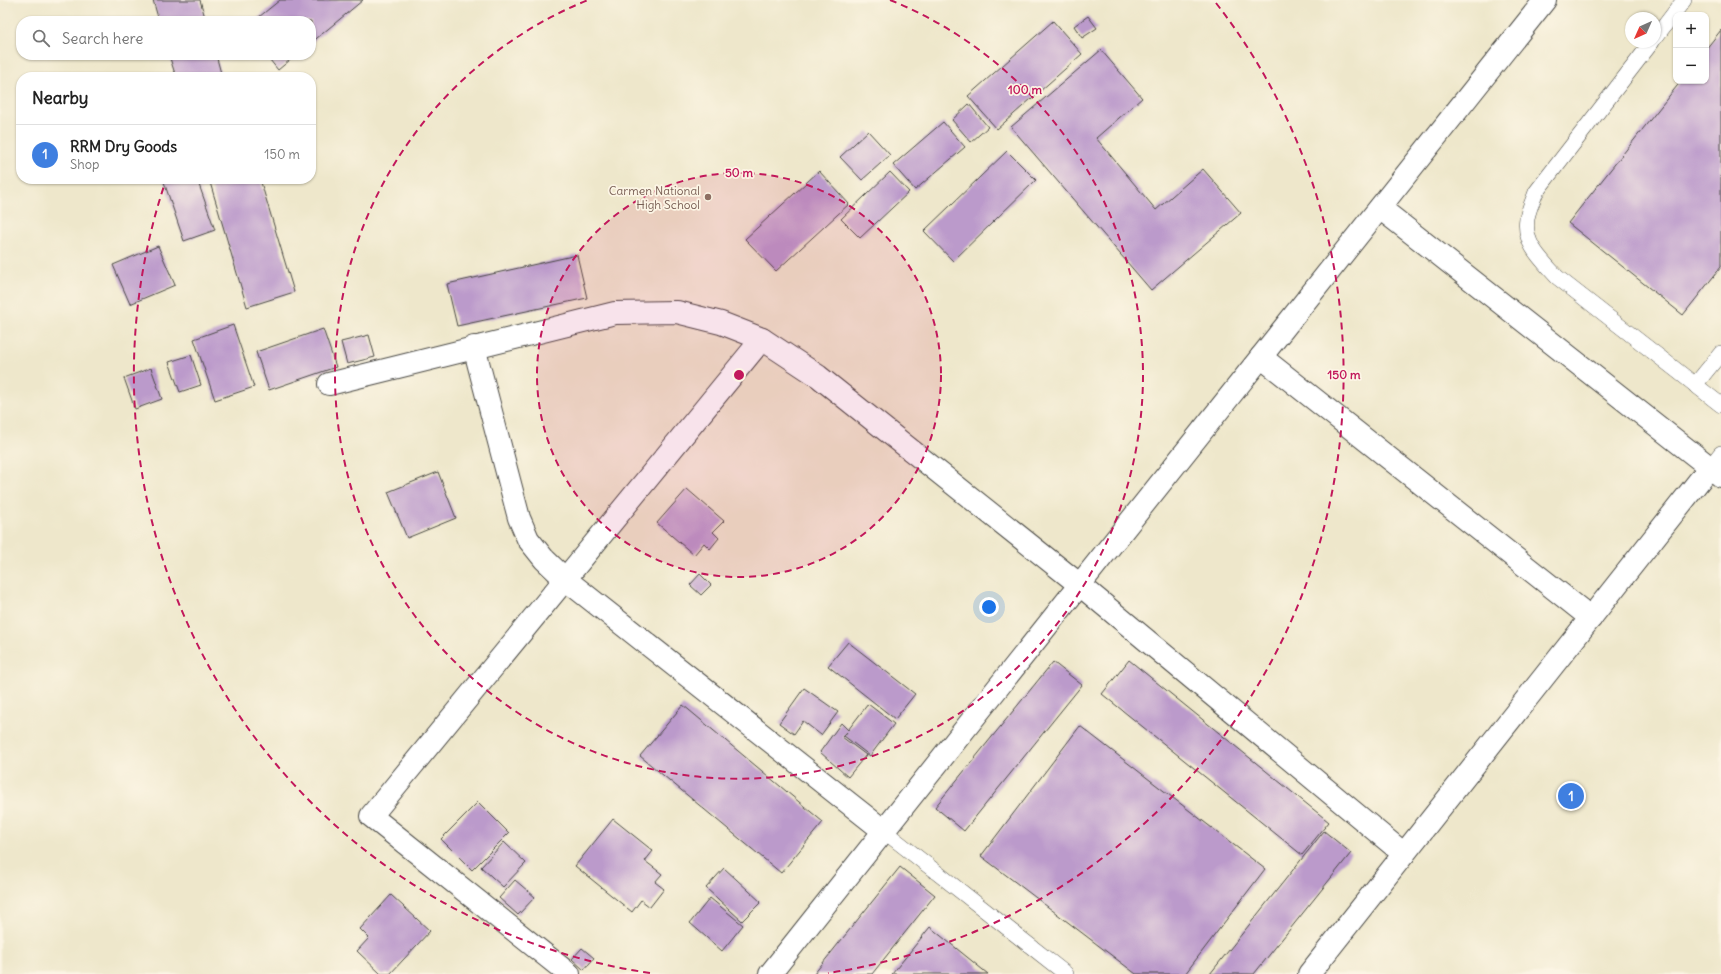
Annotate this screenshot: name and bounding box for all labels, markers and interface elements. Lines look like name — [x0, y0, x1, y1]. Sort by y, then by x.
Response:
north arrow — [1625, 12, 1661, 48]
map controls — [1673, 12, 1709, 84]
button: + — [1673, 12, 1709, 48]
search box — [16, 16, 316, 60]
icon: search — [30, 27, 52, 49]
text: Search here — [62, 29, 143, 48]
button: − — [1673, 48, 1709, 84]
text: 100 m — [1008, 82, 1042, 97]
text: Nearby — [32, 87, 88, 109]
text: RRM Dry Goods — [70, 137, 177, 156]
text: 1 — [42, 146, 48, 163]
text: 150 m — [264, 146, 300, 163]
text: Shop — [70, 156, 99, 173]
text: 50 m — [725, 165, 754, 180]
place label: Carmen National High School — [609, 183, 700, 212]
marker: Carmen National High School — [703, 192, 713, 202]
text: 150 m — [1328, 367, 1361, 382]
centre of rings — [732, 368, 746, 382]
your location — [979, 597, 999, 617]
pin: 1 — [1558, 781, 1584, 811]

